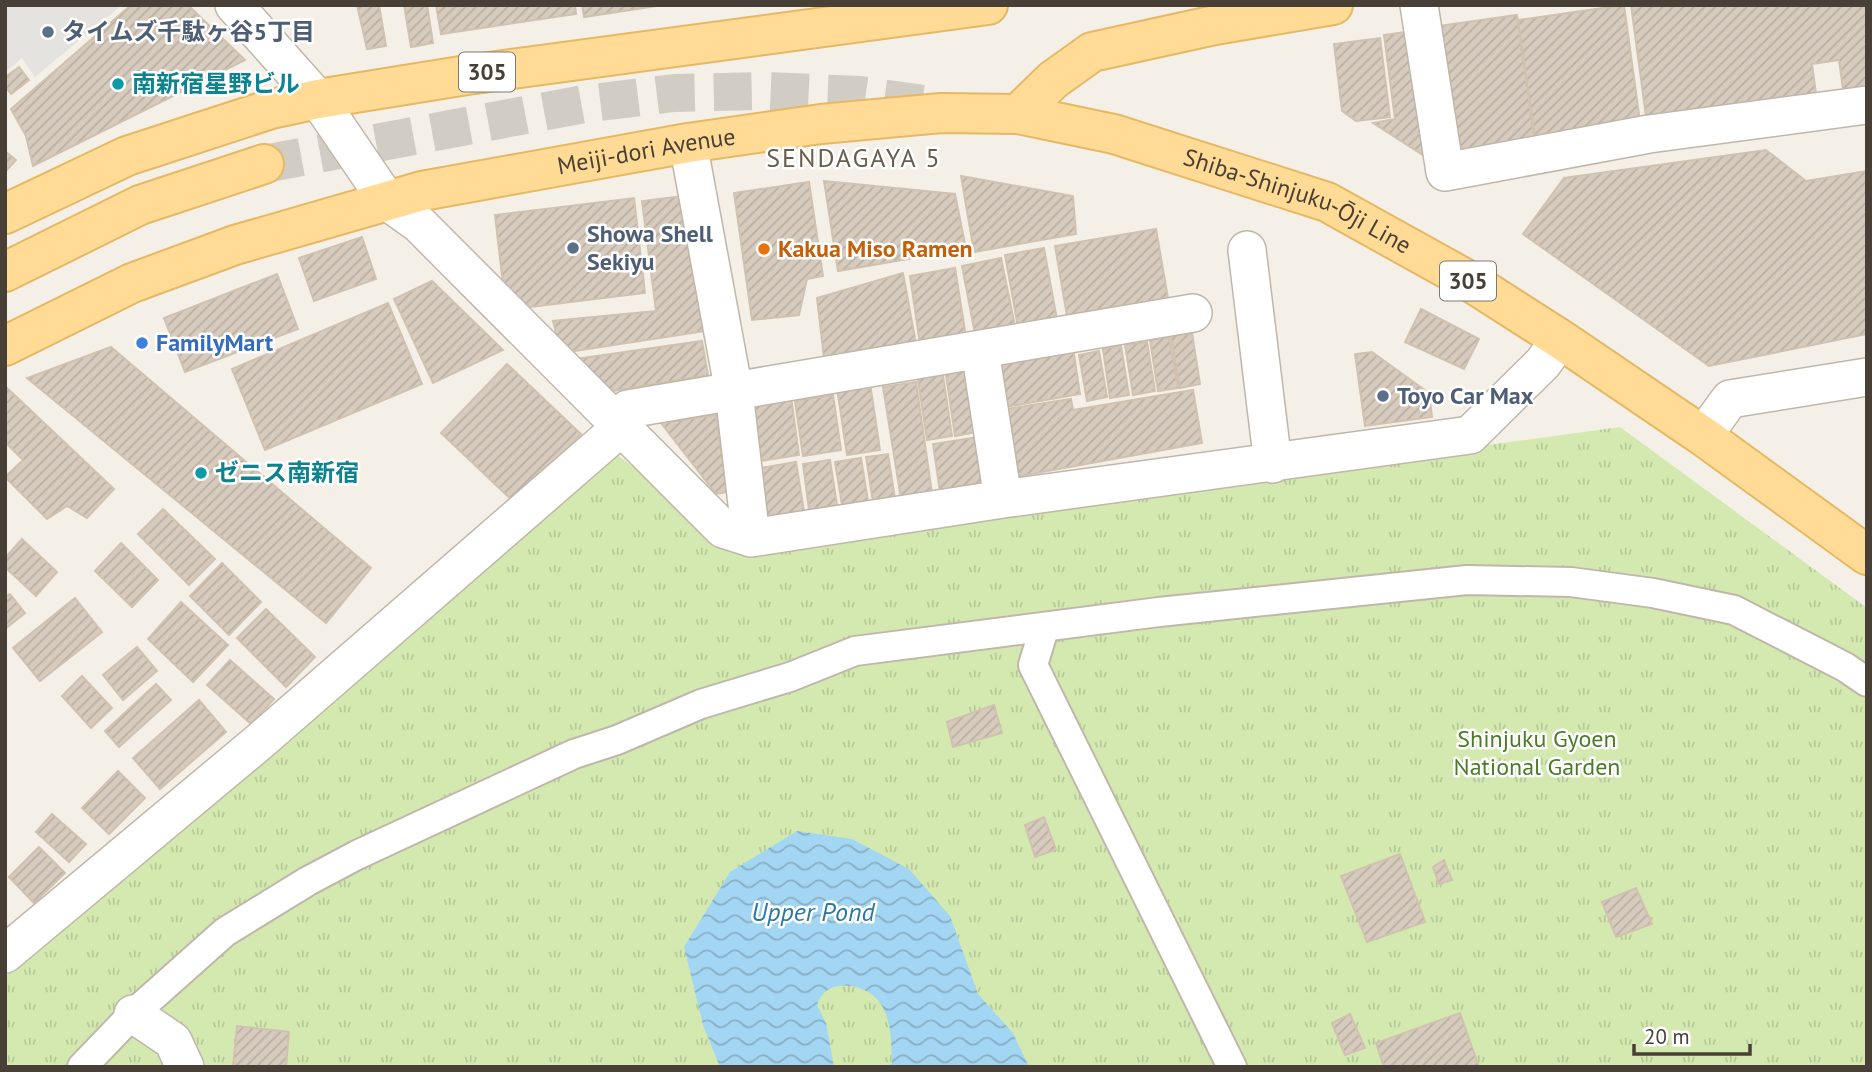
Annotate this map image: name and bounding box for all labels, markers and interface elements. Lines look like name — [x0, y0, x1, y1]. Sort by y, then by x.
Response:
place label: タイムズ千駄ヶ谷5丁目 — [62, 16, 315, 47]
marker: タイムズ千駄ヶ谷5丁目 — [40, 24, 56, 40]
road number: 305 — [459, 53, 515, 92]
place label: 南新宿星野ビル — [132, 68, 300, 99]
marker: 南新宿星野ビル — [110, 76, 126, 92]
street label: Meiji-dori Avenue — [555, 120, 737, 181]
district label: SENDAGAYA 5 — [766, 141, 942, 174]
street label: Shiba-Shinjuku-Ōji Line — [1180, 141, 1417, 261]
place label: Showa Shell Sekiyu — [587, 218, 714, 277]
place label: Kakua Miso Ramen — [778, 233, 973, 264]
marker: Showa Shell Sekiyu — [565, 240, 581, 256]
marker: Kakua Miso Ramen — [756, 241, 772, 257]
road number: 305 — [1440, 262, 1496, 300]
place label: FamilyMart — [156, 327, 274, 358]
marker: FamilyMart — [134, 335, 150, 351]
place label: Toyo Car Max — [1397, 380, 1534, 411]
marker: Toyo Car Max — [1375, 388, 1391, 404]
place label: ゼニス南新宿 — [215, 457, 359, 488]
marker: ゼニス南新宿 — [193, 465, 209, 481]
park label: Shinjuku Gyoen National Garden — [1454, 723, 1620, 782]
water label: Upper Pond — [751, 895, 876, 928]
scale bar — [1634, 1012, 1750, 1056]
text: 20 m — [1644, 1023, 1690, 1050]

